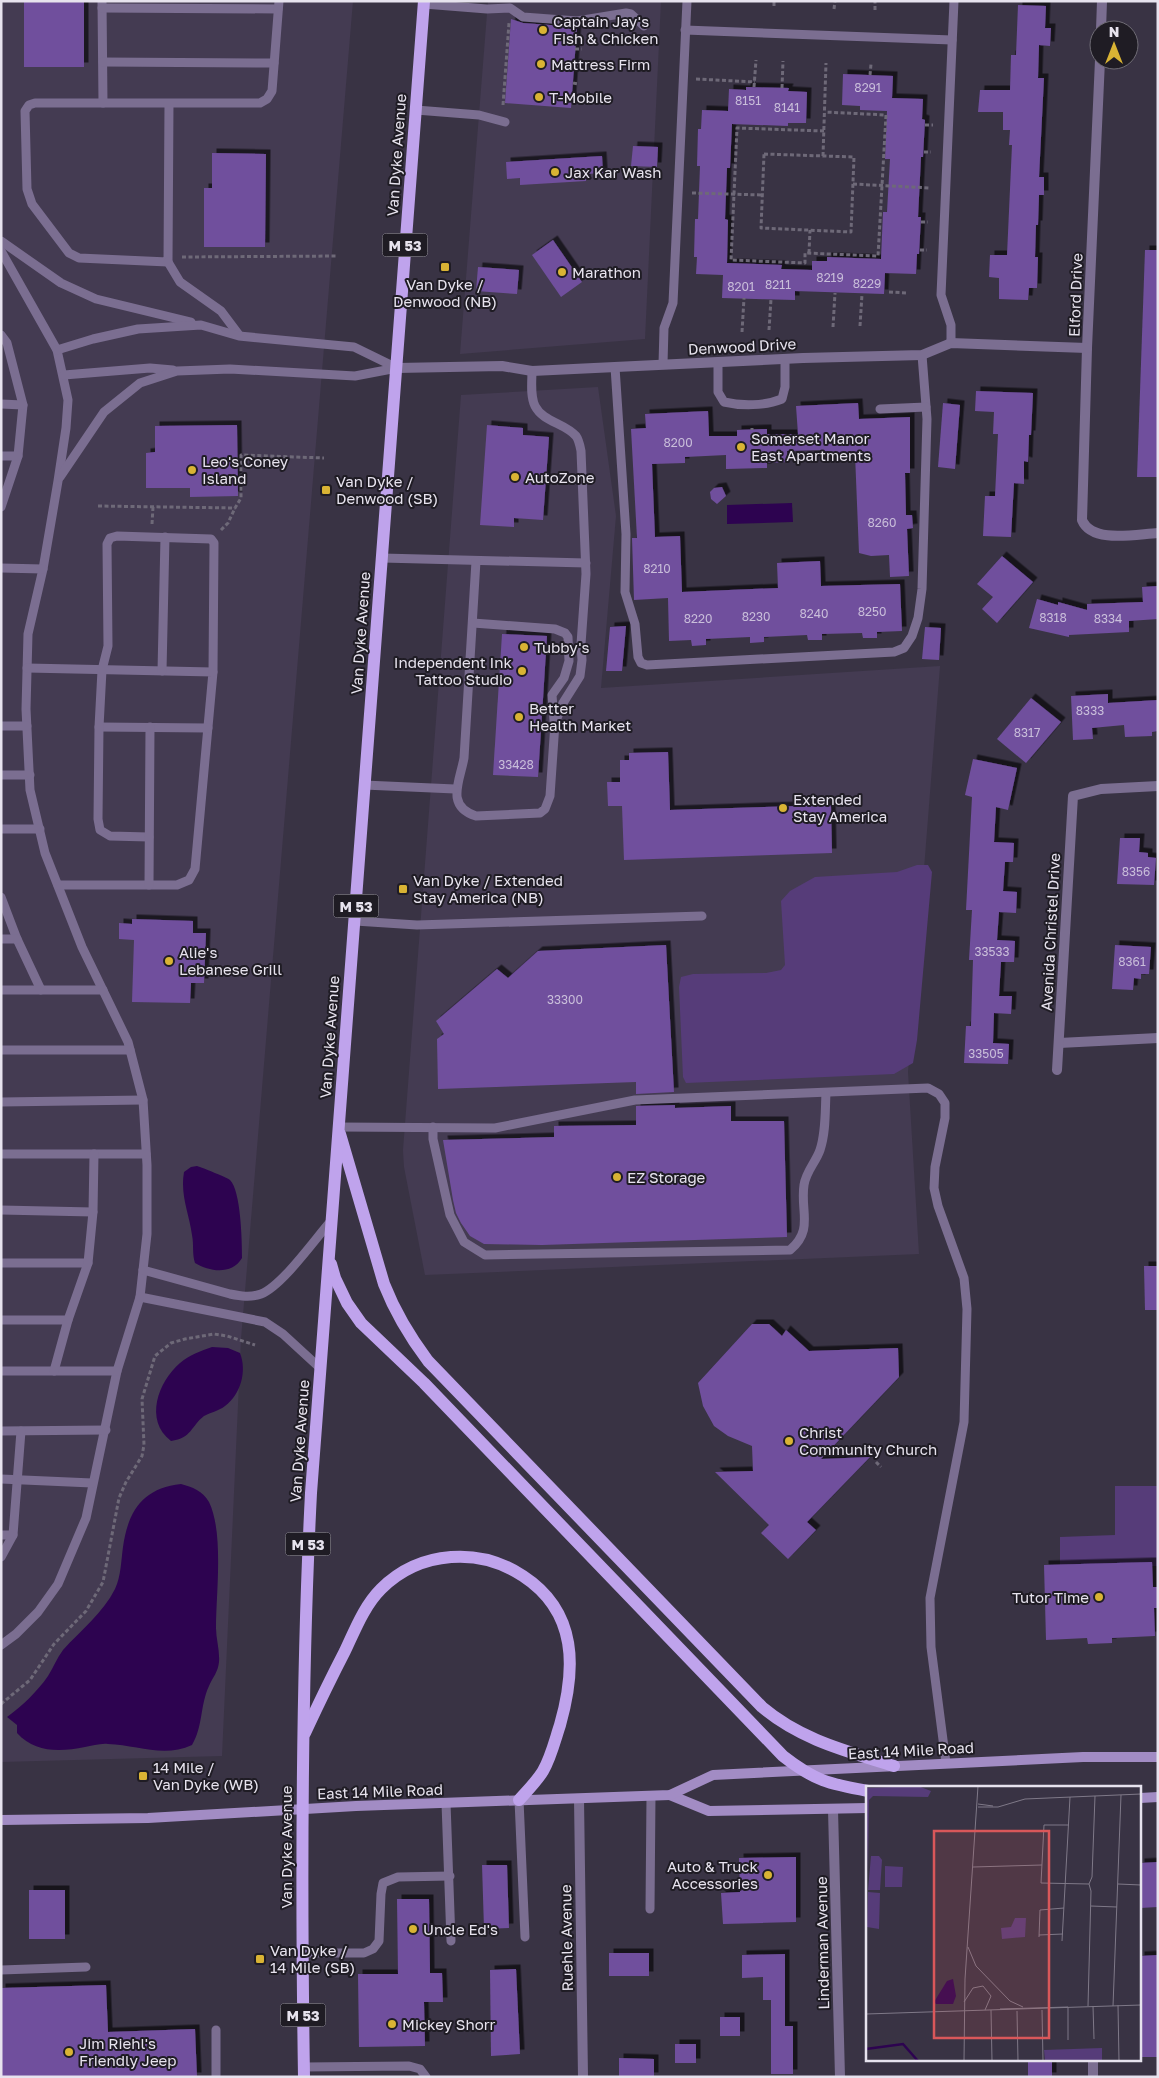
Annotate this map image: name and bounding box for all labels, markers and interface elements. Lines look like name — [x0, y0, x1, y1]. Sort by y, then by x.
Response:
place label: Captain Jay's Fish & Chicken — [553, 12, 658, 47]
north arrow — [1089, 20, 1139, 70]
text: N — [1109, 23, 1119, 40]
marker: Captain Jay's Fish & Chicken — [537, 24, 549, 36]
place label: Mattress Firm — [551, 55, 650, 73]
marker: Mattress Firm — [535, 58, 547, 70]
house number: 8291 — [854, 80, 882, 95]
place label: T-Mobile — [549, 88, 612, 106]
marker: T-Mobile — [533, 91, 545, 103]
street label: Van Dyke Avenue — [383, 93, 409, 217]
house number: 8151 — [735, 93, 761, 108]
house number: 8141 — [774, 100, 800, 115]
place label: Jax Kar Wash — [565, 163, 662, 181]
marker: Jax Kar Wash — [549, 166, 561, 178]
road number: M 53 — [382, 234, 428, 256]
street label: Elford Drive — [1065, 253, 1085, 337]
marker: Van Dyke / Denwood (NB) — [439, 261, 451, 273]
place label: Marathon — [572, 263, 641, 281]
marker: Marathon — [556, 266, 568, 278]
house number: 8219 — [816, 270, 844, 285]
place label: Van Dyke / Denwood (NB) — [393, 275, 497, 310]
house number: 8229 — [853, 276, 881, 291]
house number: 8211 — [765, 277, 791, 292]
house number: 8201 — [727, 279, 755, 294]
street label: Denwood Drive — [687, 334, 797, 358]
place label: Somerset Manor East Apartments — [751, 429, 871, 464]
house number: 8200 — [663, 435, 693, 450]
marker: Somerset Manor East Apartments — [735, 441, 747, 453]
place label: Leo's Coney Island — [202, 452, 289, 487]
marker: Leo's Coney Island — [186, 464, 198, 476]
place label: AutoZone — [525, 468, 595, 486]
marker: AutoZone — [509, 471, 521, 483]
place label: Van Dyke / Denwood (SB) — [336, 472, 438, 507]
marker: Van Dyke / Denwood (SB) — [320, 484, 332, 496]
house number: 8260 — [868, 515, 896, 530]
house number: 8210 — [643, 561, 671, 576]
street label: Van Dyke Avenue — [347, 571, 373, 695]
house number: 8250 — [858, 604, 886, 619]
house number: 8240 — [799, 606, 829, 621]
house number: 8230 — [742, 609, 770, 624]
house number: 8318 — [1039, 610, 1067, 625]
house number: 8220 — [684, 611, 712, 626]
house number: 8334 — [1094, 611, 1122, 626]
place label: Tubby's — [534, 638, 589, 656]
marker: Tubby's — [518, 641, 530, 653]
place label: Independent Ink Tattoo Studio — [394, 653, 513, 688]
marker: Independent Ink Tattoo Studio — [516, 665, 528, 677]
place label: Better Health Market — [529, 699, 631, 734]
house number: 8333 — [1076, 703, 1104, 718]
marker: Better Health Market — [513, 711, 525, 723]
house number: 8317 — [1014, 725, 1040, 740]
house number: 33428 — [498, 757, 534, 772]
place label: Extended Stay America — [793, 790, 887, 825]
marker: Extended Stay America — [777, 802, 789, 814]
street label: Avenida Christel Drive — [1037, 852, 1063, 1012]
house number: 8356 — [1122, 864, 1150, 879]
place label: Van Dyke / Extended Stay America (NB) — [413, 871, 563, 906]
marker: Van Dyke / Extended Stay America (NB) — [397, 883, 409, 895]
road number: M 53 — [334, 894, 378, 918]
place label: Alie's Lebanese Grill — [179, 943, 282, 978]
house number: 33533 — [974, 944, 1010, 959]
house number: 8361 — [1118, 954, 1146, 969]
marker: Alie's Lebanese Grill — [163, 955, 175, 967]
street label: Van Dyke Avenue — [316, 975, 342, 1099]
house number: 33300 — [547, 992, 583, 1007]
house number: 33505 — [968, 1046, 1004, 1061]
place label: EZ Storage — [627, 1168, 706, 1186]
marker: EZ Storage — [611, 1171, 623, 1183]
street label: Van Dyke Avenue — [286, 1379, 312, 1503]
place label: Christ Community Church — [799, 1423, 937, 1458]
marker: Christ Community Church — [783, 1435, 795, 1447]
road number: M 53 — [286, 1532, 330, 1556]
place label: Tutor Time — [1012, 1588, 1089, 1606]
marker: Tutor Time — [1093, 1591, 1105, 1603]
street label: East 14 Mile Road — [848, 1738, 974, 1762]
place label: 14 Mile / Van Dyke (WB) — [153, 1758, 259, 1793]
marker: 14 Mile / Van Dyke (WB) — [137, 1770, 149, 1782]
street label: East 14 Mile Road — [317, 1780, 443, 1802]
street label: Van Dyke Avenue — [277, 1785, 295, 1909]
inset map — [866, 1786, 1142, 2060]
place label: Auto & Truck Accessories — [667, 1857, 759, 1892]
marker: Auto & Truck Accessories — [762, 1869, 774, 1881]
street label: Linderman Avenue — [812, 1876, 832, 2010]
street label: Ruehle Avenue — [556, 1884, 576, 1992]
place label: Uncle Ed's — [423, 1920, 498, 1938]
marker: Uncle Ed's — [407, 1923, 419, 1935]
place label: Van Dyke / 14 Mile (SB) — [270, 1941, 355, 1976]
marker: Van Dyke / 14 Mile (SB) — [254, 1953, 266, 1965]
road number: M 53 — [280, 2004, 326, 2026]
place label: Mickey Shorr — [402, 2015, 495, 2033]
marker: Mickey Shorr — [386, 2018, 398, 2030]
place label: Jim Riehl's Friendly Jeep — [79, 2034, 177, 2069]
marker: Jim Riehl's Friendly Jeep — [63, 2046, 75, 2058]

